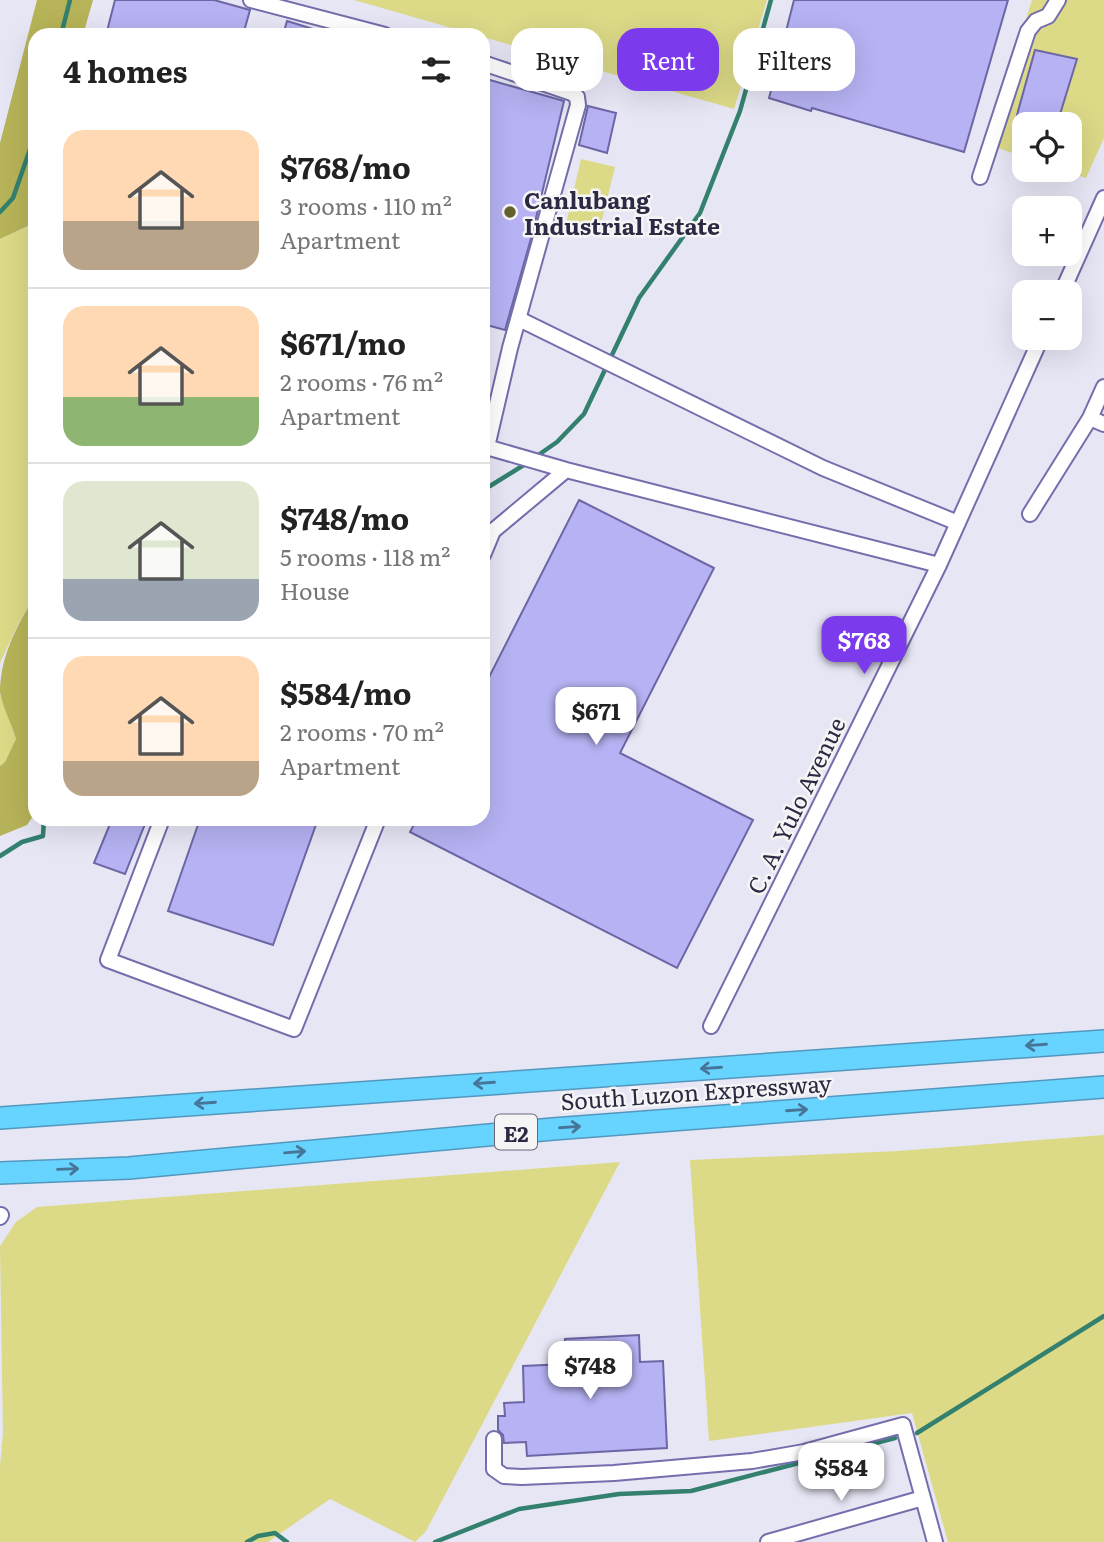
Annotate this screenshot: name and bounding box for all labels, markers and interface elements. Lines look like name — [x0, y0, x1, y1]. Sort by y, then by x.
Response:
chip: Buy — [511, 28, 603, 91]
chip: Rent — [617, 28, 719, 91]
chip: Filters — [733, 28, 855, 91]
text: 4 homes — [63, 48, 188, 92]
icon: filters — [417, 51, 455, 89]
map controls — [1012, 112, 1082, 350]
button: locate — [1012, 112, 1082, 182]
text: $768/mo — [280, 144, 411, 188]
icon: home — [119, 158, 203, 242]
place label: Canlubang Industrial Estate — [524, 182, 720, 242]
text: 3 rooms · 110 m² — [280, 188, 452, 222]
button: + — [1012, 196, 1082, 266]
marker: Canlubang Industrial Estate — [502, 204, 518, 220]
text: Apartment — [280, 222, 400, 256]
button: − — [1012, 280, 1082, 350]
text: $671/mo — [280, 320, 406, 364]
icon: home — [119, 334, 203, 418]
text: 2 rooms · 76 m² — [280, 364, 443, 398]
text: Apartment — [280, 398, 400, 432]
text: $748/mo — [280, 495, 409, 539]
icon: home — [119, 509, 203, 593]
text: 5 rooms · 118 m² — [280, 539, 450, 573]
text: House — [280, 573, 349, 607]
pin: $768 — [823, 616, 905, 676]
text: $768 — [838, 622, 890, 656]
text: $584/mo — [280, 670, 412, 714]
icon: home — [119, 684, 203, 768]
pin: $671 — [555, 688, 637, 747]
text: $671 — [571, 693, 621, 727]
street label: C. A. Yulo Avenue — [737, 711, 853, 899]
text: 2 rooms · 70 m² — [280, 714, 444, 748]
text: Apartment — [280, 748, 400, 782]
one-way arrow — [1025, 1039, 1048, 1052]
one-way arrow — [700, 1062, 723, 1075]
street label: South Luzon Expressway — [559, 1065, 833, 1117]
one-way arrow — [473, 1077, 496, 1090]
one-way arrow — [195, 1097, 217, 1110]
one-way arrow — [785, 1103, 808, 1116]
road number: E2 — [495, 1114, 537, 1150]
one-way arrow — [558, 1120, 581, 1133]
one-way arrow — [283, 1145, 306, 1158]
one-way arrow — [56, 1163, 79, 1176]
pin: $748 — [549, 1342, 631, 1401]
text: $748 — [564, 1347, 616, 1381]
pin: $584 — [800, 1444, 882, 1503]
text: $584 — [814, 1449, 868, 1483]

